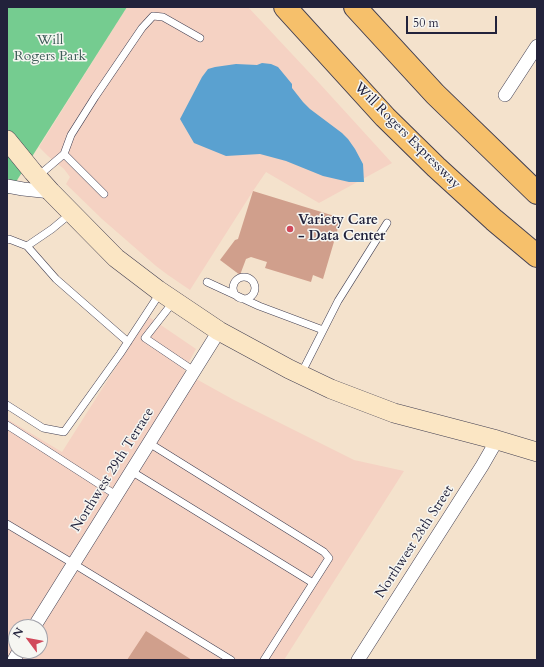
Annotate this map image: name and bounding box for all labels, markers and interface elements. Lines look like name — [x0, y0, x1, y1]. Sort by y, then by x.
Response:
scale bar — [408, 8, 499, 34]
text: 50 m — [413, 15, 439, 31]
park label: Will Rogers Park — [14, 33, 86, 66]
street label: Will Rogers Expressway — [350, 79, 464, 193]
place label: Variety Care - Data Center — [298, 213, 385, 246]
marker: Variety Care - Data Center — [285, 224, 295, 234]
street label: Northwest 29th Terrace — [68, 405, 158, 535]
street label: Northwest 28th Street — [372, 482, 458, 602]
north arrow — [8, 619, 48, 659]
text: N — [9, 625, 27, 641]

